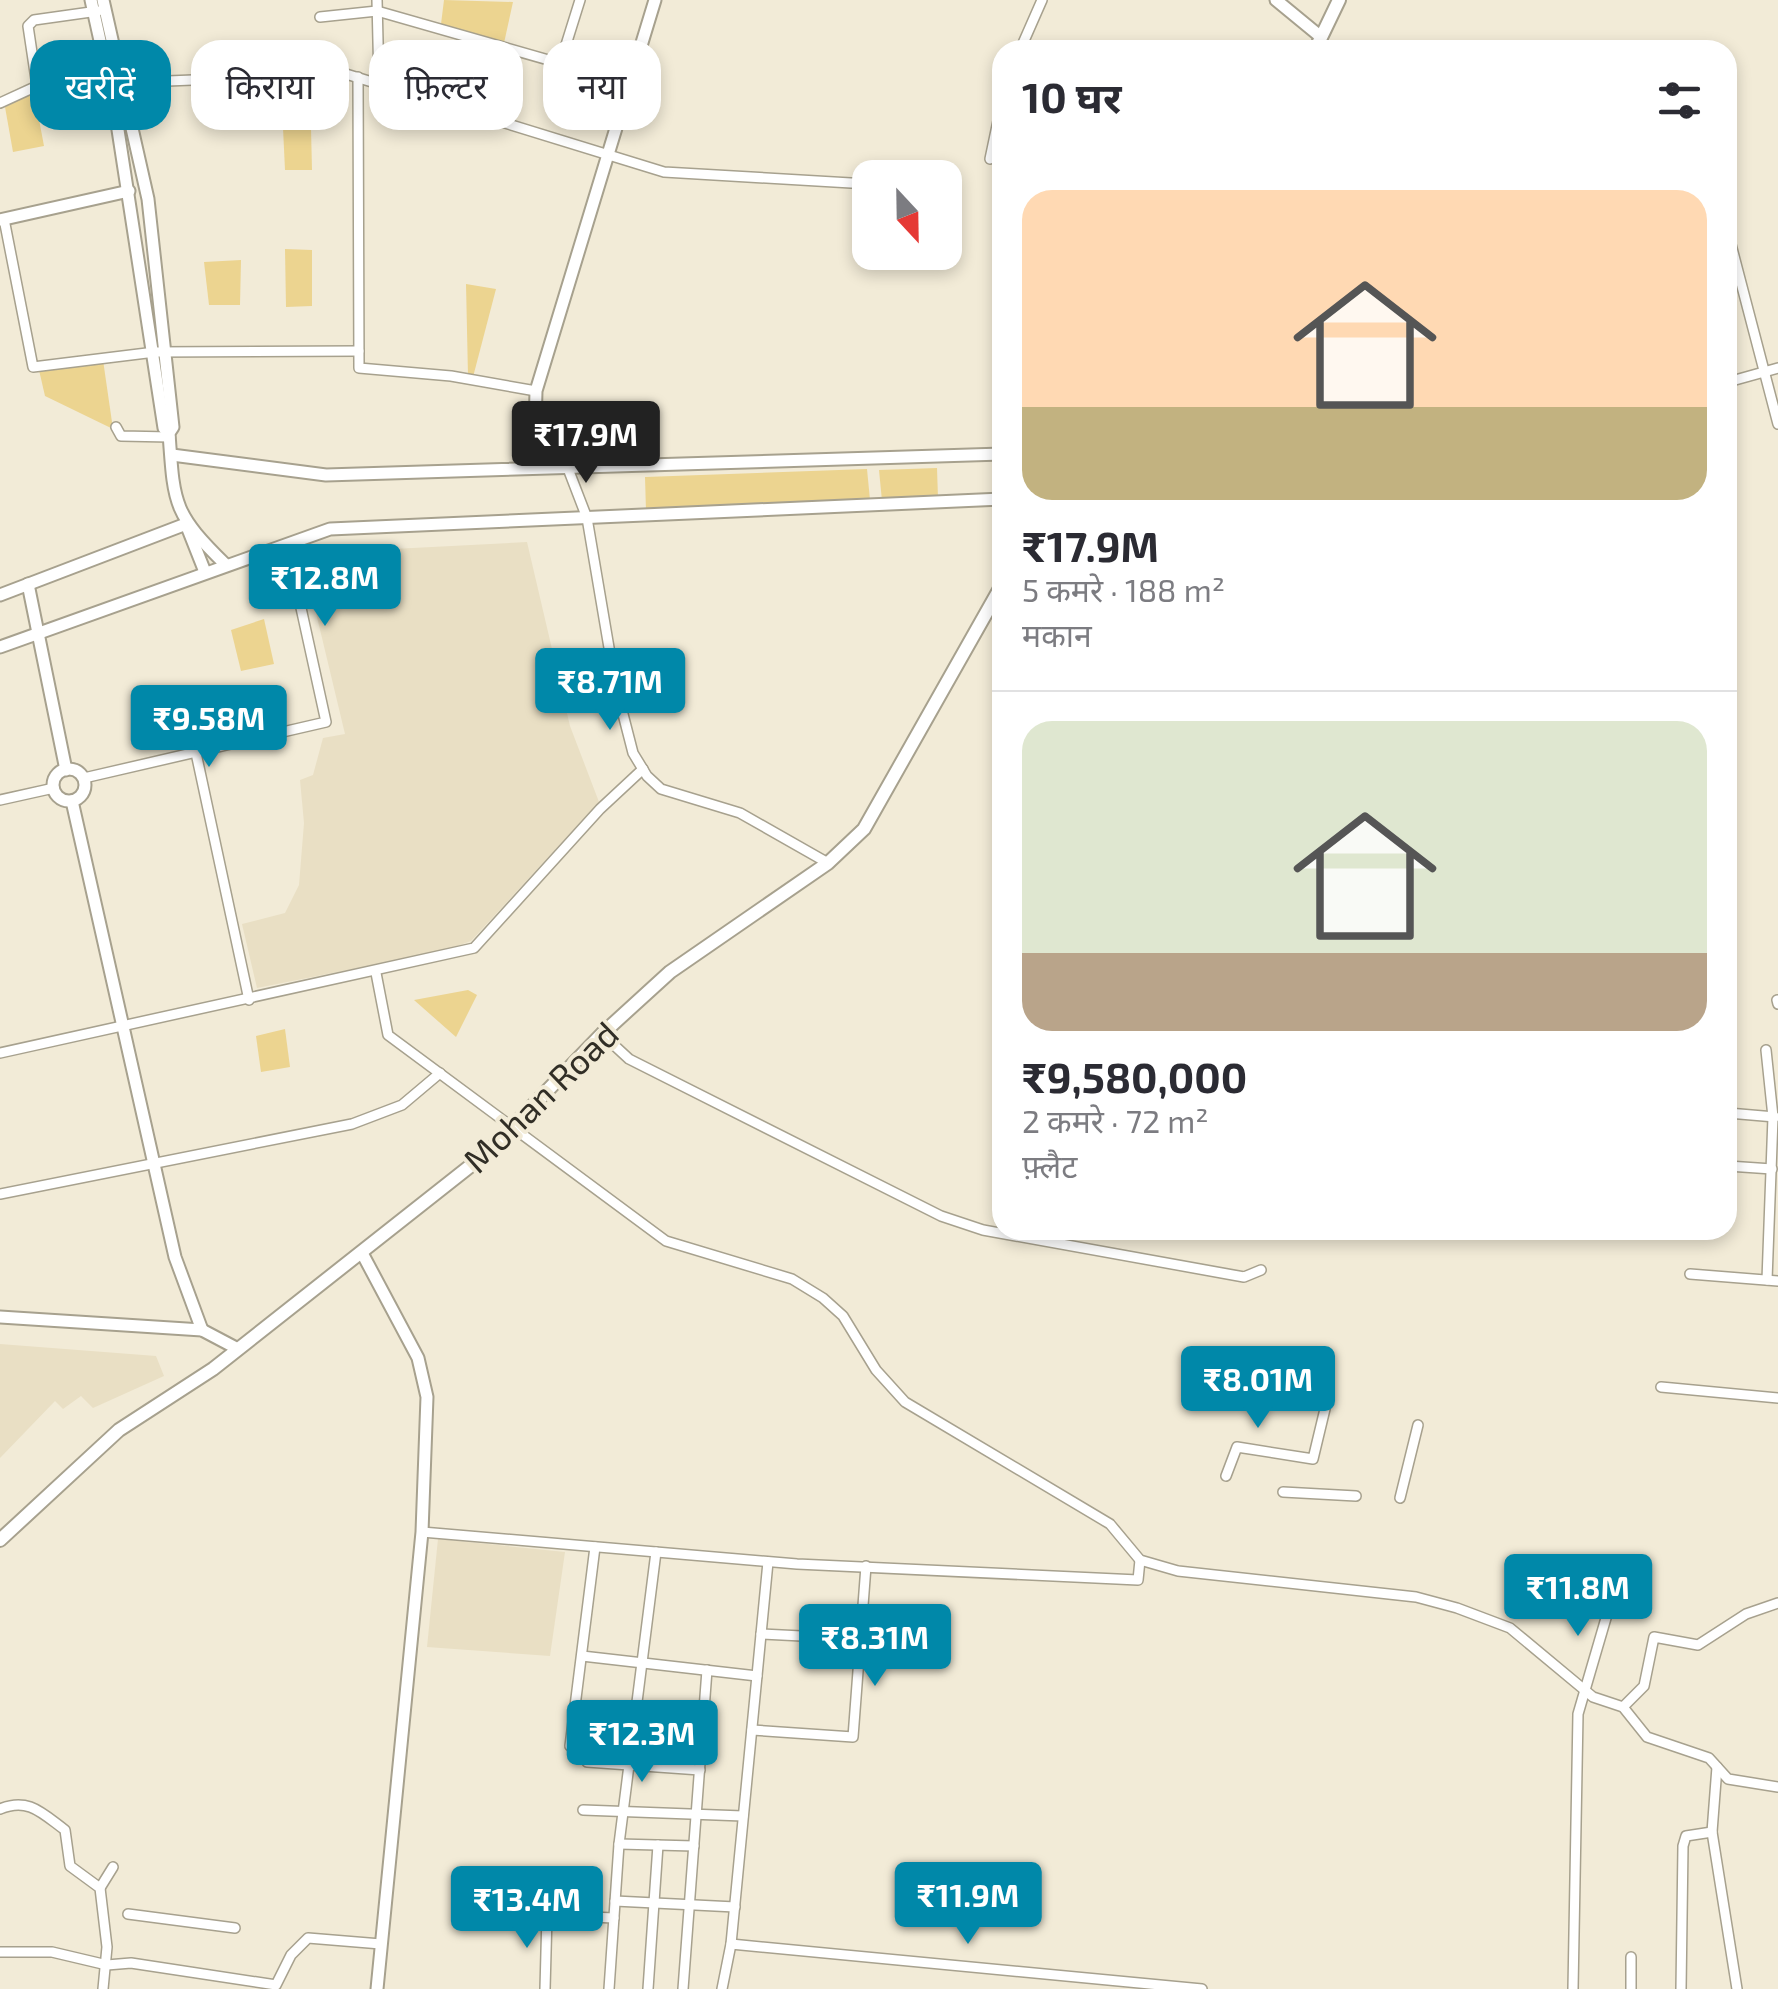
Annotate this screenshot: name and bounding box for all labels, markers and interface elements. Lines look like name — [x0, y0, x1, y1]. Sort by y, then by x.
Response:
chip: खरीदें — [30, 40, 171, 130]
chip: किराया — [191, 40, 349, 130]
chip: फ़िल्टर — [369, 40, 523, 130]
chip: नया — [543, 40, 661, 130]
text: 10 घर — [1022, 71, 1121, 121]
icon: filters — [1652, 73, 1707, 128]
north arrow — [852, 160, 962, 270]
map controls — [852, 160, 962, 270]
icon: home — [1275, 255, 1455, 435]
pin: ₹17.9M — [505, 401, 667, 486]
text: ₹17.9M — [534, 414, 638, 452]
text: ₹17.9M — [1022, 520, 1159, 570]
pin: ₹12.8M — [244, 544, 406, 629]
text: ₹12.8M — [271, 557, 379, 595]
text: 5 कमरे · 188 m² — [1022, 570, 1225, 608]
text: मकान — [1022, 615, 1092, 653]
pin: ₹8.71M — [529, 648, 691, 733]
text: ₹8.71M — [557, 661, 663, 699]
pin: ₹9.58M — [128, 685, 290, 770]
text: ₹9.58M — [153, 698, 265, 736]
icon: home — [1275, 786, 1455, 966]
street label: Mohan Road — [454, 1012, 626, 1180]
text: ₹9,580,000 — [1022, 1051, 1247, 1101]
text: 2 कमरे · 72 m² — [1022, 1101, 1209, 1139]
text: फ़्लैट — [1022, 1146, 1077, 1184]
pin: ₹8.01M — [1177, 1346, 1339, 1431]
text: ₹8.01M — [1203, 1359, 1313, 1397]
pin: ₹11.8M — [1497, 1554, 1659, 1639]
text: ₹11.8M — [1526, 1567, 1630, 1605]
pin: ₹8.31M — [794, 1604, 956, 1689]
text: ₹8.31M — [821, 1617, 929, 1655]
pin: ₹12.3M — [561, 1700, 723, 1785]
text: ₹12.3M — [589, 1713, 695, 1751]
pin: ₹11.9M — [887, 1862, 1049, 1947]
pin: ₹13.4M — [446, 1866, 608, 1951]
text: ₹11.9M — [917, 1875, 1019, 1913]
text: ₹13.4M — [473, 1879, 581, 1917]

